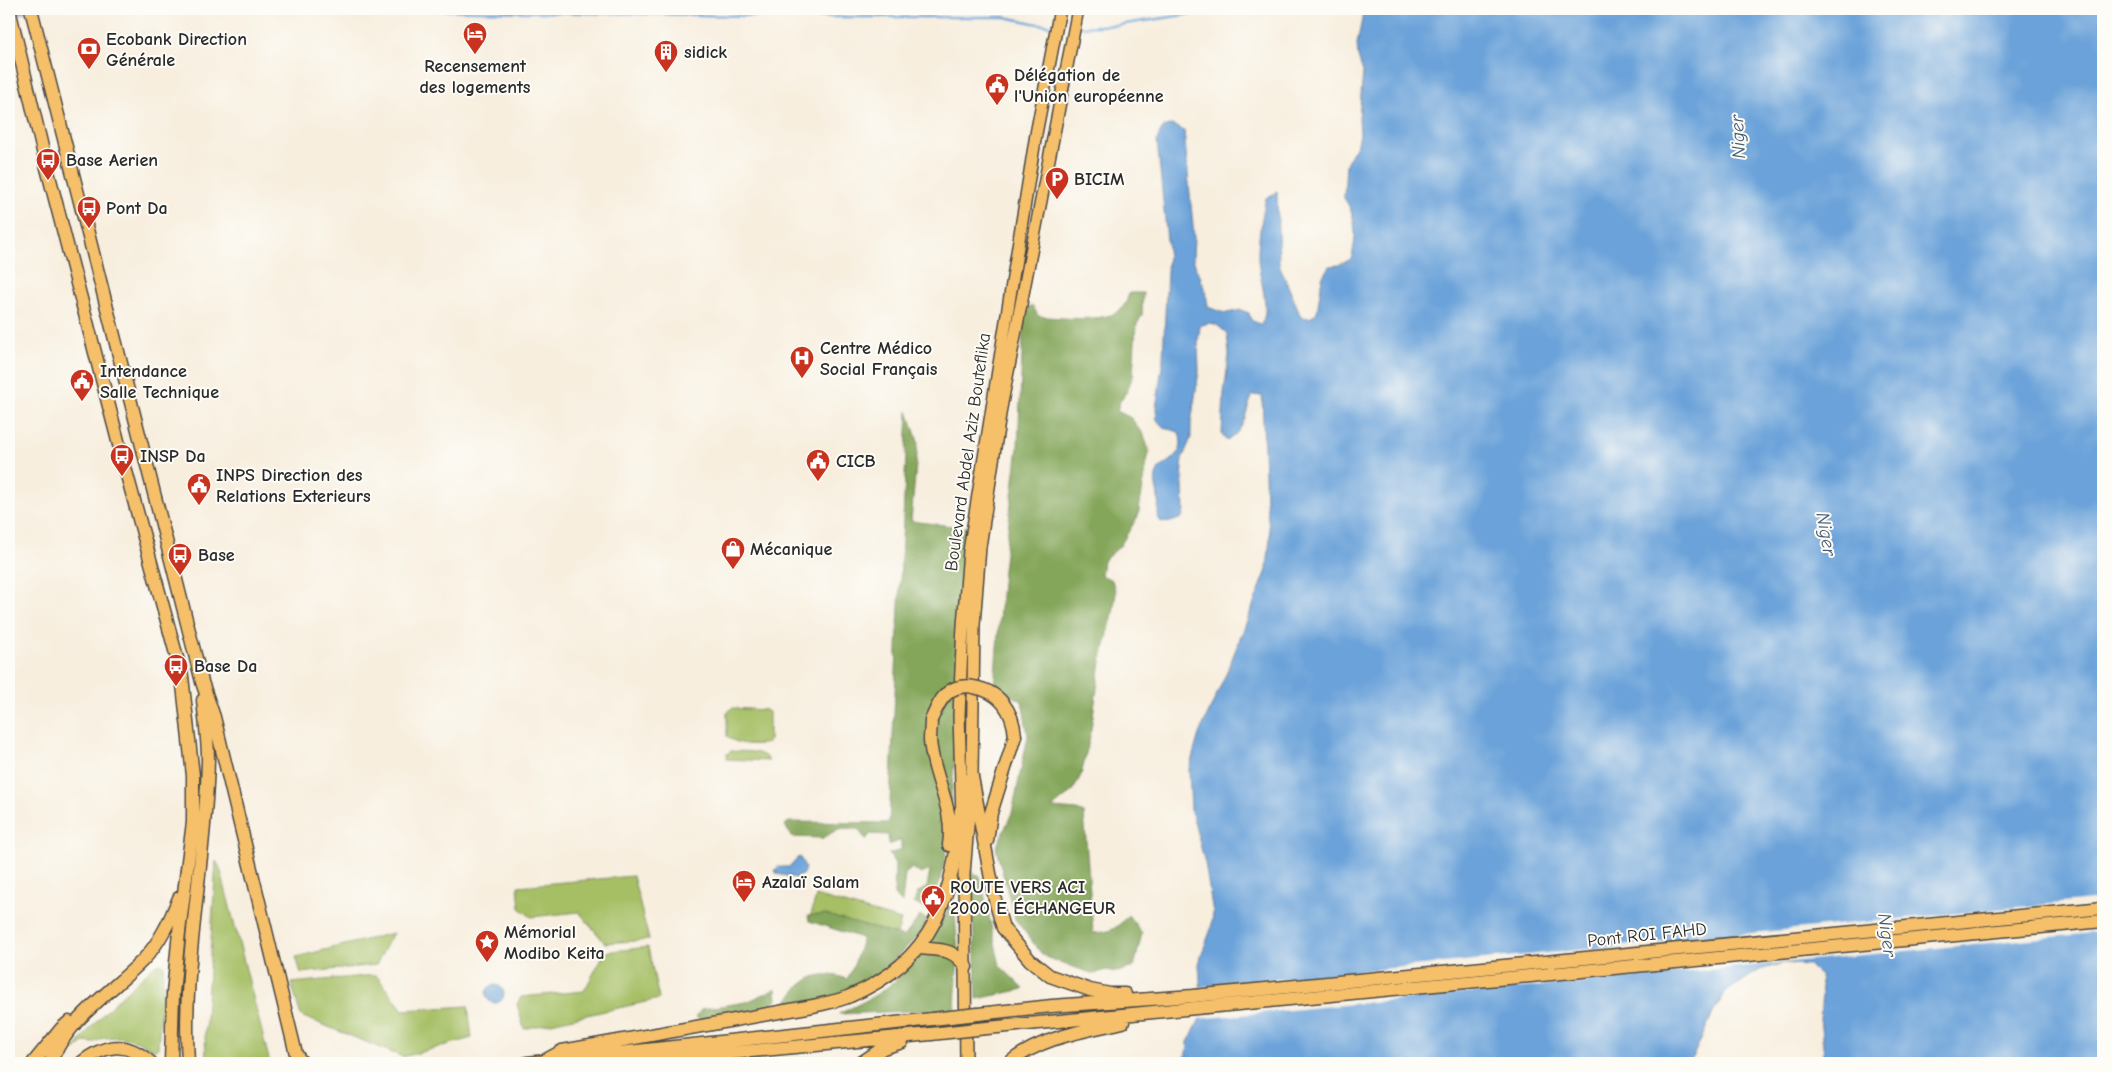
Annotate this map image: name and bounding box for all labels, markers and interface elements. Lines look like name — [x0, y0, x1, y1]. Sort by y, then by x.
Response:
hotel icon: Recensement des logements — [462, 21, 488, 55]
place label: Ecobank Direction Générale — [106, 29, 247, 71]
bank icon: Ecobank Direction Générale — [76, 36, 102, 70]
building icon: sidick — [653, 39, 679, 73]
place label: sidick — [684, 42, 727, 63]
place label: Recensement des logements — [419, 56, 531, 98]
place label: Délégation de l'Union européenne — [1014, 65, 1164, 107]
public building icon: Délégation de l'Union européenne — [984, 72, 1010, 106]
water label: Niger — [1726, 113, 1750, 159]
bus stop icon: Base Aerien — [35, 147, 61, 181]
place label: Base Aerien — [66, 150, 158, 171]
parking icon: BICIM — [1044, 166, 1070, 200]
place label: BICIM — [1074, 169, 1124, 190]
bus stop icon: Pont Da — [76, 195, 102, 229]
place label: Pont Da — [106, 198, 168, 219]
street label: Boulevard Abdel Aziz Bouteflika — [941, 331, 995, 573]
place label: Centre Médico Social Français — [820, 338, 938, 380]
hospital icon: Centre Médico Social Français — [789, 345, 815, 379]
place label: Intendance Salle Technique — [100, 361, 219, 403]
public building icon: Intendance Salle Technique — [69, 368, 95, 402]
bus stop icon: INSP Da — [109, 443, 135, 477]
place label: INSP Da — [140, 446, 206, 467]
public building icon: CICB — [805, 448, 831, 482]
place label: CICB — [836, 451, 875, 472]
place label: INPS Direction des Relations Exterieurs — [216, 465, 371, 507]
public building icon: INPS Direction des Relations Exterieurs — [186, 472, 212, 506]
water label: Niger — [1811, 510, 1841, 559]
shop icon: Mécanique — [720, 536, 746, 570]
place label: Mécanique — [750, 539, 833, 560]
bus stop icon: Base — [167, 542, 193, 576]
place label: Base — [198, 545, 235, 566]
bus stop icon: Base Da — [163, 653, 189, 687]
place label: Base Da — [194, 656, 257, 677]
hotel icon: Azalaï Salam — [731, 869, 757, 903]
place label: Azalaï Salam — [762, 872, 859, 893]
place label: ROUTE VERS ACI 2000 E ÉCHANGEUR — [950, 877, 1116, 919]
public building icon: ROUTE VERS ACI 2000 E ÉCHANGEUR — [920, 884, 946, 918]
water label: Niger — [1873, 912, 1901, 960]
street label: Pont ROI FAHD — [1586, 918, 1708, 952]
place label: Mémorial Modibo Keita — [504, 922, 605, 964]
place icon: Mémorial Modibo Keita — [474, 929, 500, 963]

